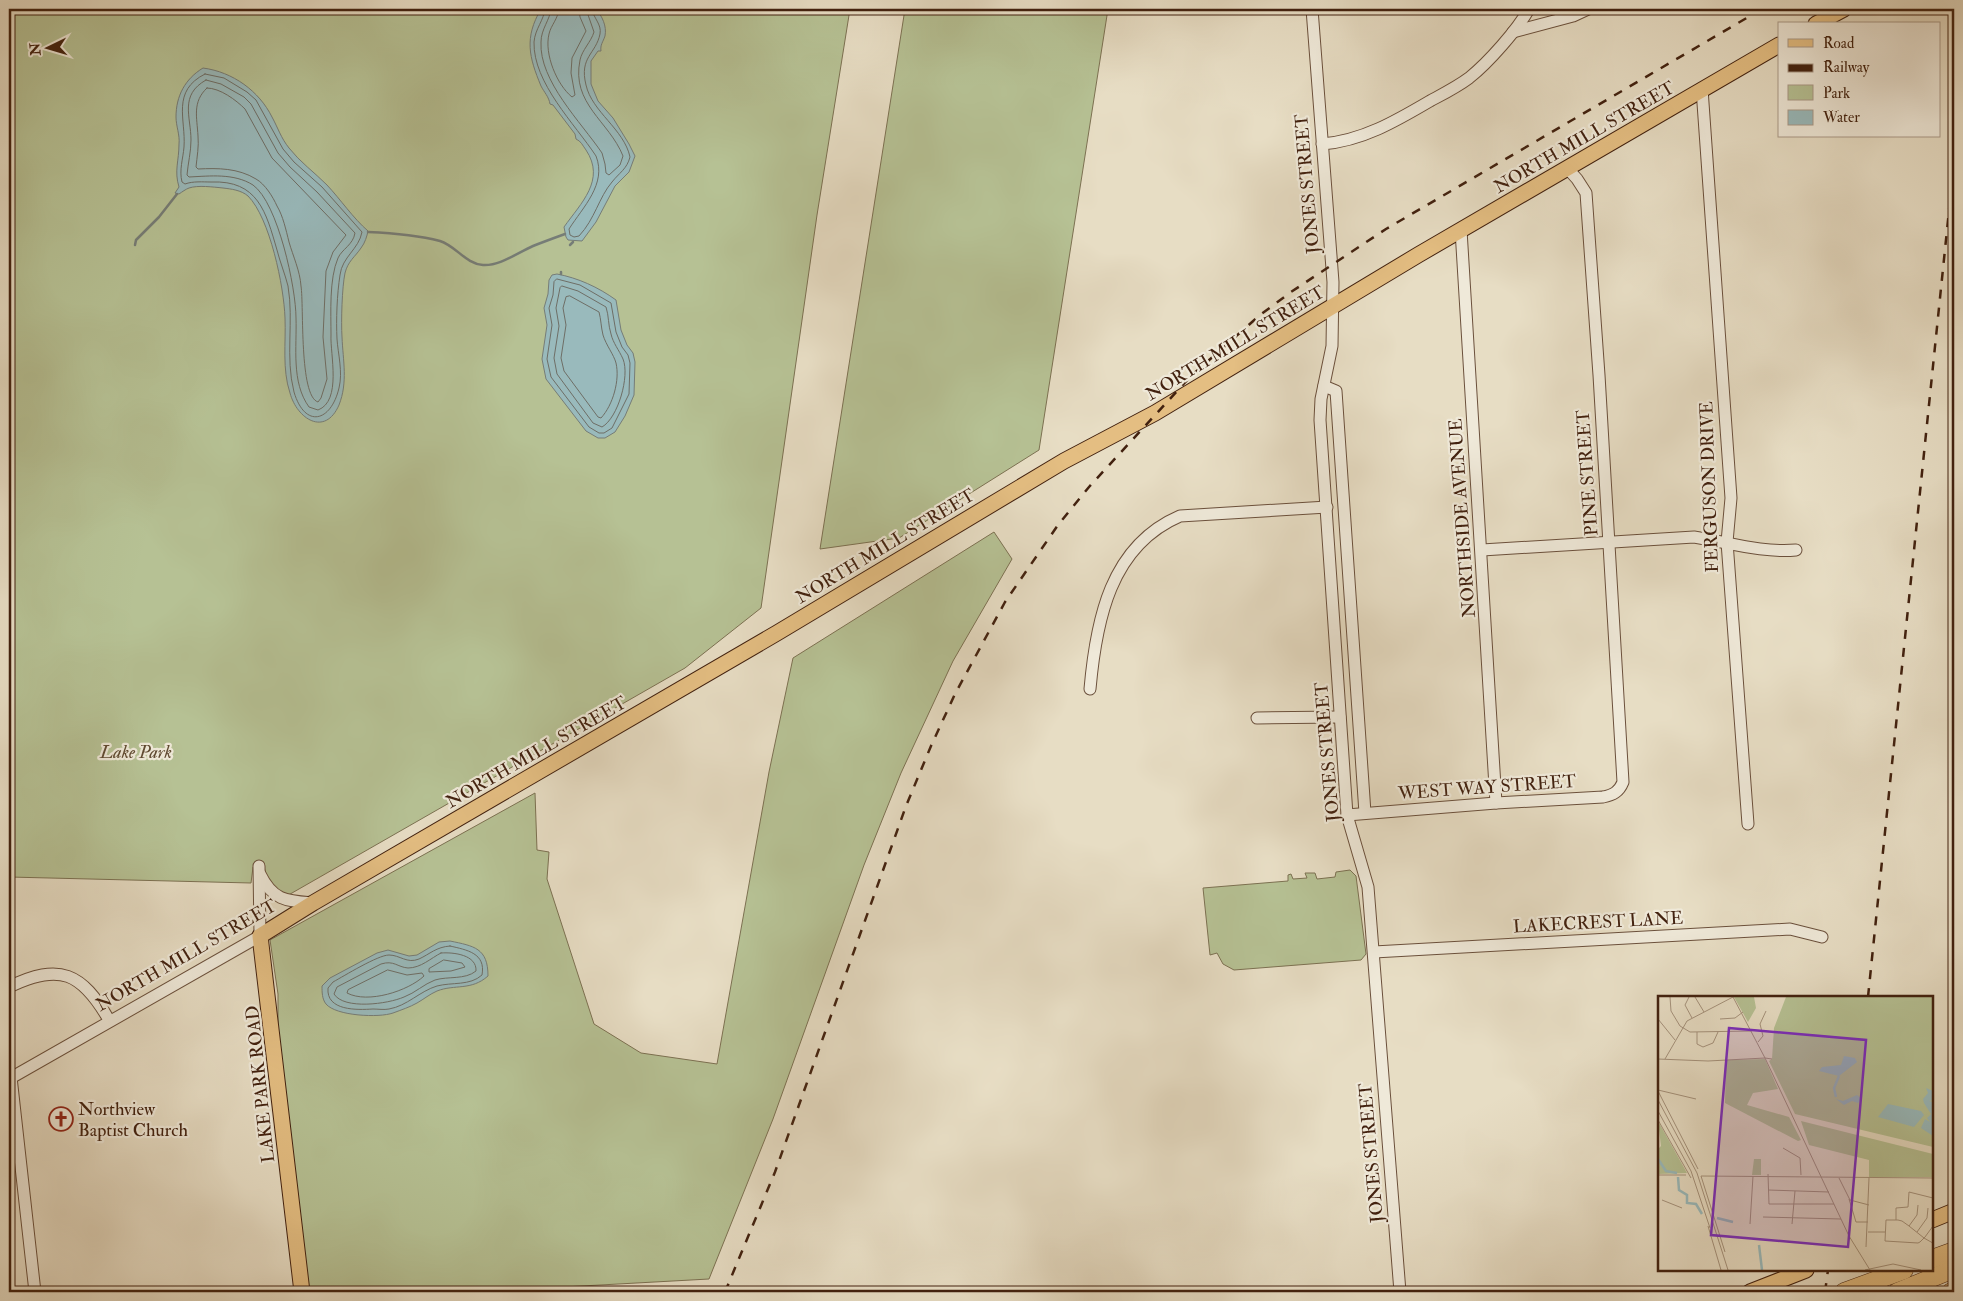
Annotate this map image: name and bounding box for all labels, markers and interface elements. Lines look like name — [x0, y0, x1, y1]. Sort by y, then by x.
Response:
north arrow — [22, 22, 72, 72]
legend — [1778, 22, 1940, 138]
text: Road — [1823, 34, 1855, 53]
text: N — [26, 42, 45, 57]
text: Railway — [1823, 58, 1870, 77]
street label: NORTH MILL STREET — [1490, 76, 1679, 199]
text: Park — [1823, 84, 1850, 103]
text: Water — [1822, 108, 1860, 127]
street label: JONES STREET — [1290, 113, 1325, 256]
street label: NORTH MILL STREET — [1142, 280, 1330, 406]
street label: FERGUSON DRIVE — [1695, 401, 1724, 573]
street label: PINE STREET — [1572, 409, 1603, 537]
street label: NORTHSIDE AVENUE — [1444, 418, 1481, 618]
street label: NORTH MILL STREET — [792, 483, 980, 609]
street label: JONES STREET — [1310, 681, 1345, 824]
street label: NORTH MILL STREET — [442, 691, 631, 814]
park label: Lake Park — [99, 741, 172, 764]
street label: WEST WAY STREET — [1396, 770, 1577, 805]
street label: NORTH MILL STREET — [92, 894, 281, 1017]
street label: LAKECREST LANE — [1512, 907, 1684, 938]
inset map — [1658, 996, 1933, 1271]
street label: LAKE PARK ROAD — [241, 1004, 280, 1164]
street label: JONES STREET — [1354, 1082, 1389, 1225]
place label: Northview Baptist Church — [78, 1098, 188, 1142]
church icon: Northview Baptist Church — [48, 1106, 74, 1132]

